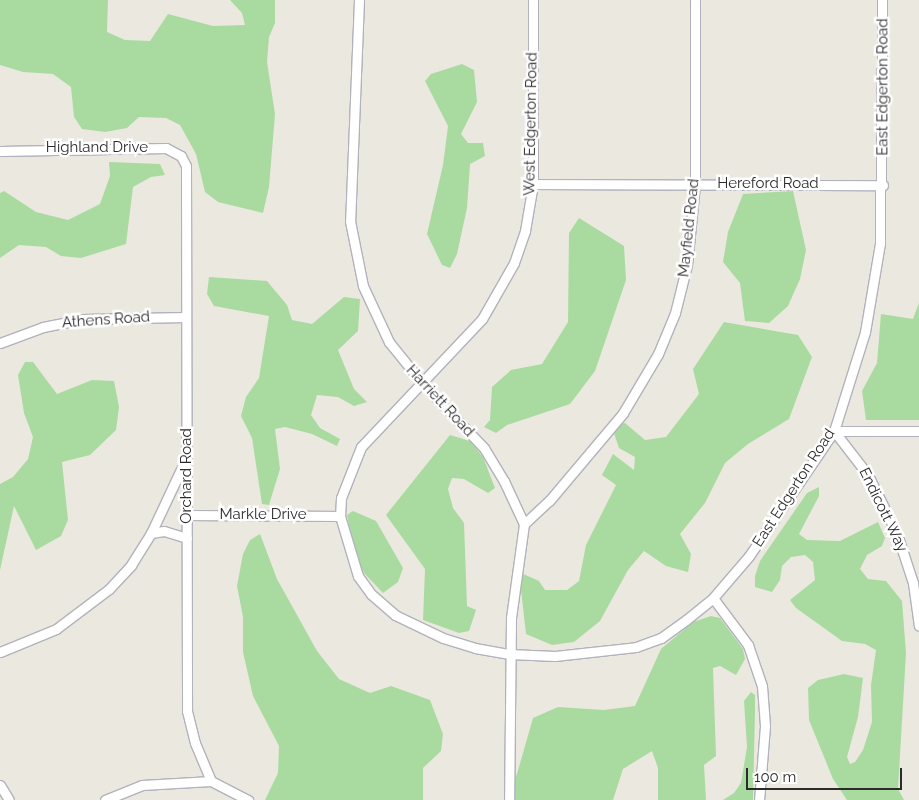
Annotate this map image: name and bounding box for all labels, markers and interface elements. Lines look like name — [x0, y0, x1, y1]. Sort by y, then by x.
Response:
street label: East Edgerton Road — [874, 18, 892, 156]
street label: West Edgerton Road — [521, 52, 541, 196]
street label: Highland Drive — [46, 139, 148, 157]
street label: Hereford Road — [717, 175, 819, 193]
street label: Mayfield Road — [675, 178, 703, 278]
street label: Athens Road — [61, 308, 151, 332]
street label: Harriett Road — [402, 361, 478, 441]
street label: East Edgerton Road — [749, 426, 839, 550]
street label: Orchard Road — [178, 428, 196, 524]
street label: Endicott Way — [855, 465, 911, 555]
street label: Markle Drive — [220, 506, 306, 524]
scale bar — [749, 758, 905, 790]
text: 100 m — [754, 768, 796, 786]

